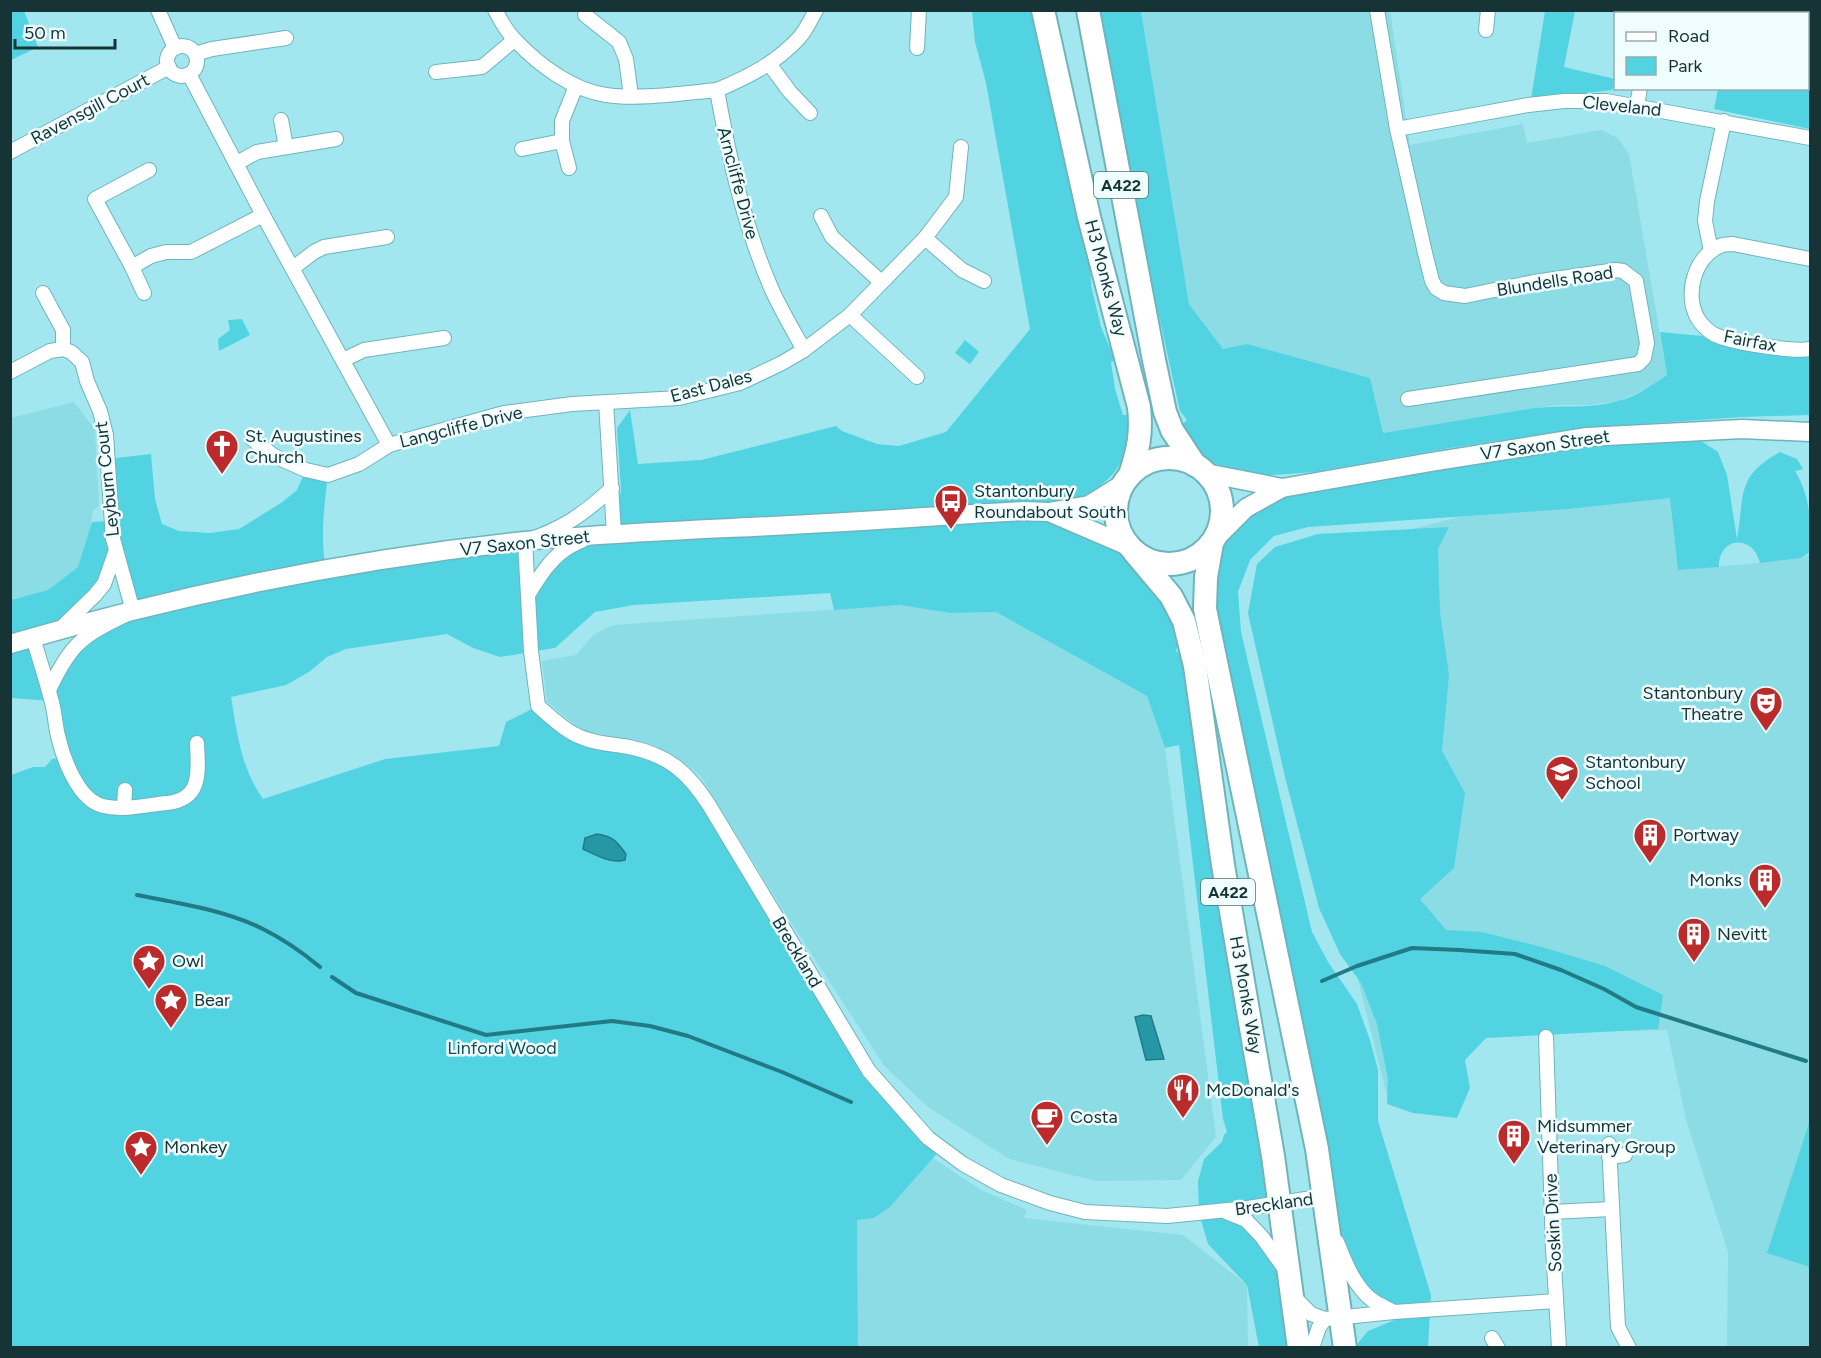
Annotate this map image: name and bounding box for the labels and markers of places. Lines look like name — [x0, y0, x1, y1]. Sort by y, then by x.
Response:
place label: St. Augustines Church — [245, 425, 362, 468]
church icon: St. Augustines Church — [204, 428, 240, 475]
place label: Stantonbury Roundabout South — [974, 480, 1126, 523]
bus stop icon: Stantonbury Roundabout South — [933, 483, 969, 530]
place label: Stantonbury Theatre — [1643, 682, 1744, 725]
theatre icon: Stantonbury Theatre — [1748, 685, 1784, 732]
place label: Stantonbury School — [1585, 751, 1686, 794]
school or university icon: Stantonbury School — [1544, 754, 1580, 801]
building icon: Portway — [1632, 817, 1668, 864]
place label: Portway — [1673, 824, 1740, 846]
building icon: Monks — [1747, 862, 1783, 909]
place label: Monks — [1689, 869, 1742, 891]
building icon: Nevitt — [1676, 916, 1712, 963]
place label: Nevitt — [1717, 923, 1768, 945]
place icon: Owl — [131, 943, 167, 990]
place label: Owl — [172, 950, 204, 972]
place icon: Bear — [153, 982, 189, 1029]
place label: Bear — [194, 989, 230, 1011]
restaurant icon: McDonald's — [1165, 1072, 1201, 1119]
place label: McDonald's — [1206, 1079, 1300, 1101]
cafe icon: Costa — [1029, 1099, 1065, 1146]
place label: Costa — [1070, 1106, 1118, 1128]
place label: Midsummer Veterinary Group — [1537, 1115, 1676, 1158]
building icon: Midsummer Veterinary Group — [1496, 1118, 1532, 1165]
place icon: Monkey — [123, 1129, 159, 1176]
place label: Monkey — [164, 1136, 228, 1158]

